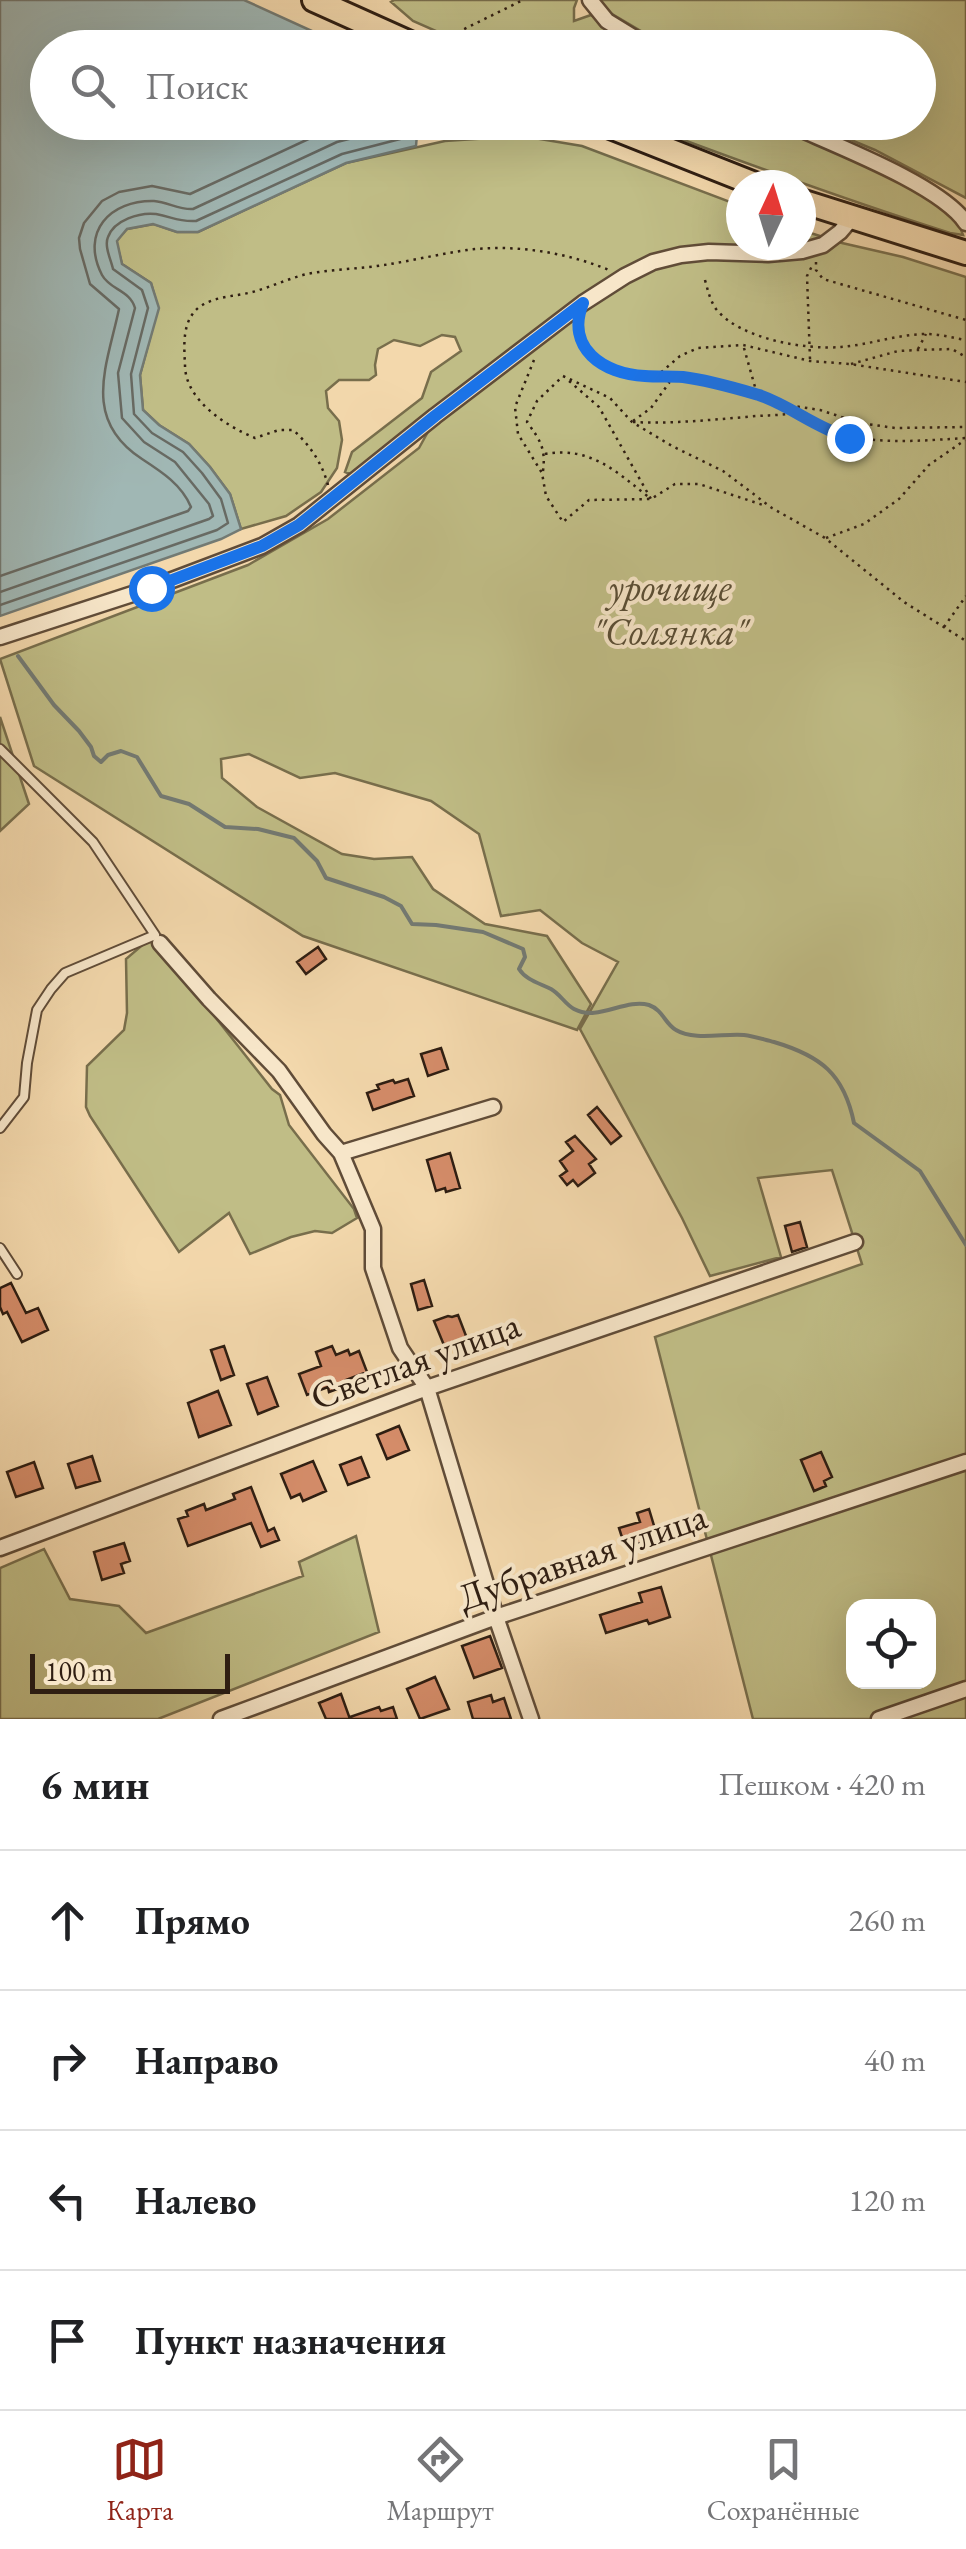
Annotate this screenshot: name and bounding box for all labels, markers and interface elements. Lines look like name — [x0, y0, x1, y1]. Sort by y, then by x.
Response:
search box — [30, 30, 936, 140]
icon: search — [65, 58, 120, 113]
text: Поиск — [145, 61, 248, 110]
north arrow — [726, 170, 816, 260]
route end — [827, 416, 873, 462]
park label: урочище "Солянка" — [592, 562, 751, 655]
route start — [129, 566, 175, 612]
street label: Светлая улица — [304, 1299, 527, 1421]
street label: Дубравная улица — [451, 1490, 714, 1621]
map controls — [846, 1599, 936, 1689]
button: locate — [846, 1599, 936, 1689]
scale bar — [30, 1649, 230, 1694]
text: 100 m — [45, 1653, 113, 1689]
text: 6 мин — [40, 1757, 149, 1812]
text: Пешком · 420 m — [718, 1763, 926, 1805]
icon: ahead — [40, 1893, 95, 1948]
text: Прямо — [135, 1896, 250, 1945]
text: 260 m — [849, 1899, 926, 1941]
icon: right — [40, 2033, 95, 2088]
text: Направо — [135, 2036, 278, 2085]
text: 40 m — [864, 2039, 926, 2081]
icon: left — [40, 2173, 95, 2228]
text: Налево — [135, 2176, 256, 2225]
text: 120 m — [849, 2179, 926, 2221]
icon: arrive — [40, 2313, 95, 2368]
text: Пункт назначения — [135, 2316, 446, 2365]
tab: Карта — [107, 2432, 173, 2528]
tab: Маршрут — [386, 2432, 494, 2528]
tab: Сохранённые — [707, 2432, 859, 2528]

